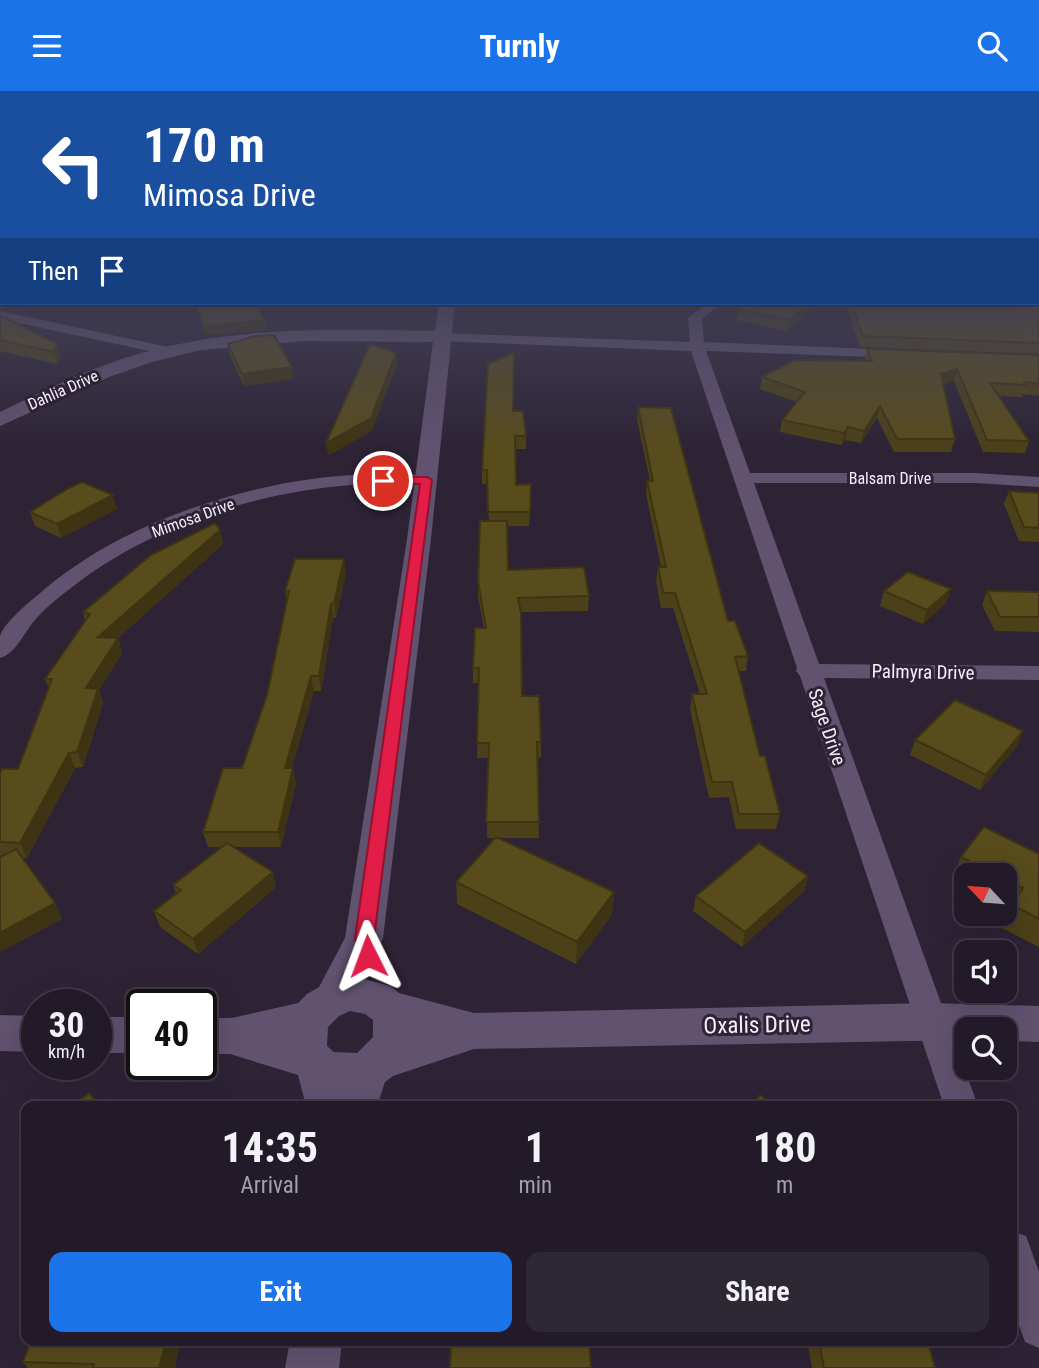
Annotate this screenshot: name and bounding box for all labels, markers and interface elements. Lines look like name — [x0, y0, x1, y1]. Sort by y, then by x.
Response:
icon: menu — [28, 27, 66, 65]
text: Turnly — [479, 27, 560, 65]
icon: search — [973, 27, 1011, 65]
text: 170 m — [143, 117, 265, 174]
icon: left — [28, 119, 119, 210]
text: Mimosa Drive — [143, 176, 316, 214]
icon: arrive — [93, 252, 131, 290]
text: Then — [28, 256, 79, 286]
street label: Dahlia Drive — [25, 366, 101, 414]
pin — [353, 451, 413, 511]
icon: arrive — [364, 462, 402, 500]
street label: Balsam Drive — [849, 469, 931, 488]
street label: Mimosa Drive — [149, 494, 237, 542]
street label: Palmyra Drive — [871, 660, 975, 684]
street label: Sage Drive — [803, 686, 851, 768]
north arrow — [954, 863, 1017, 926]
map controls — [954, 863, 1017, 1080]
position arrow — [331, 919, 405, 993]
button: sound — [954, 940, 1017, 1003]
speed limit sign: 40 — [126, 989, 217, 1080]
text: 30 — [49, 1005, 84, 1046]
street label: Oxalis Drive — [703, 1011, 811, 1039]
button: search — [954, 1017, 1017, 1080]
text: km/h — [48, 1041, 85, 1062]
text: 14:35 — [222, 1123, 318, 1172]
text: 1 — [525, 1123, 546, 1172]
text: 180 — [753, 1123, 816, 1172]
text: Arrival — [240, 1172, 299, 1199]
text: min — [518, 1172, 552, 1199]
text: m — [776, 1172, 793, 1199]
button: Exit — [49, 1252, 512, 1332]
button: Share — [526, 1252, 989, 1332]

